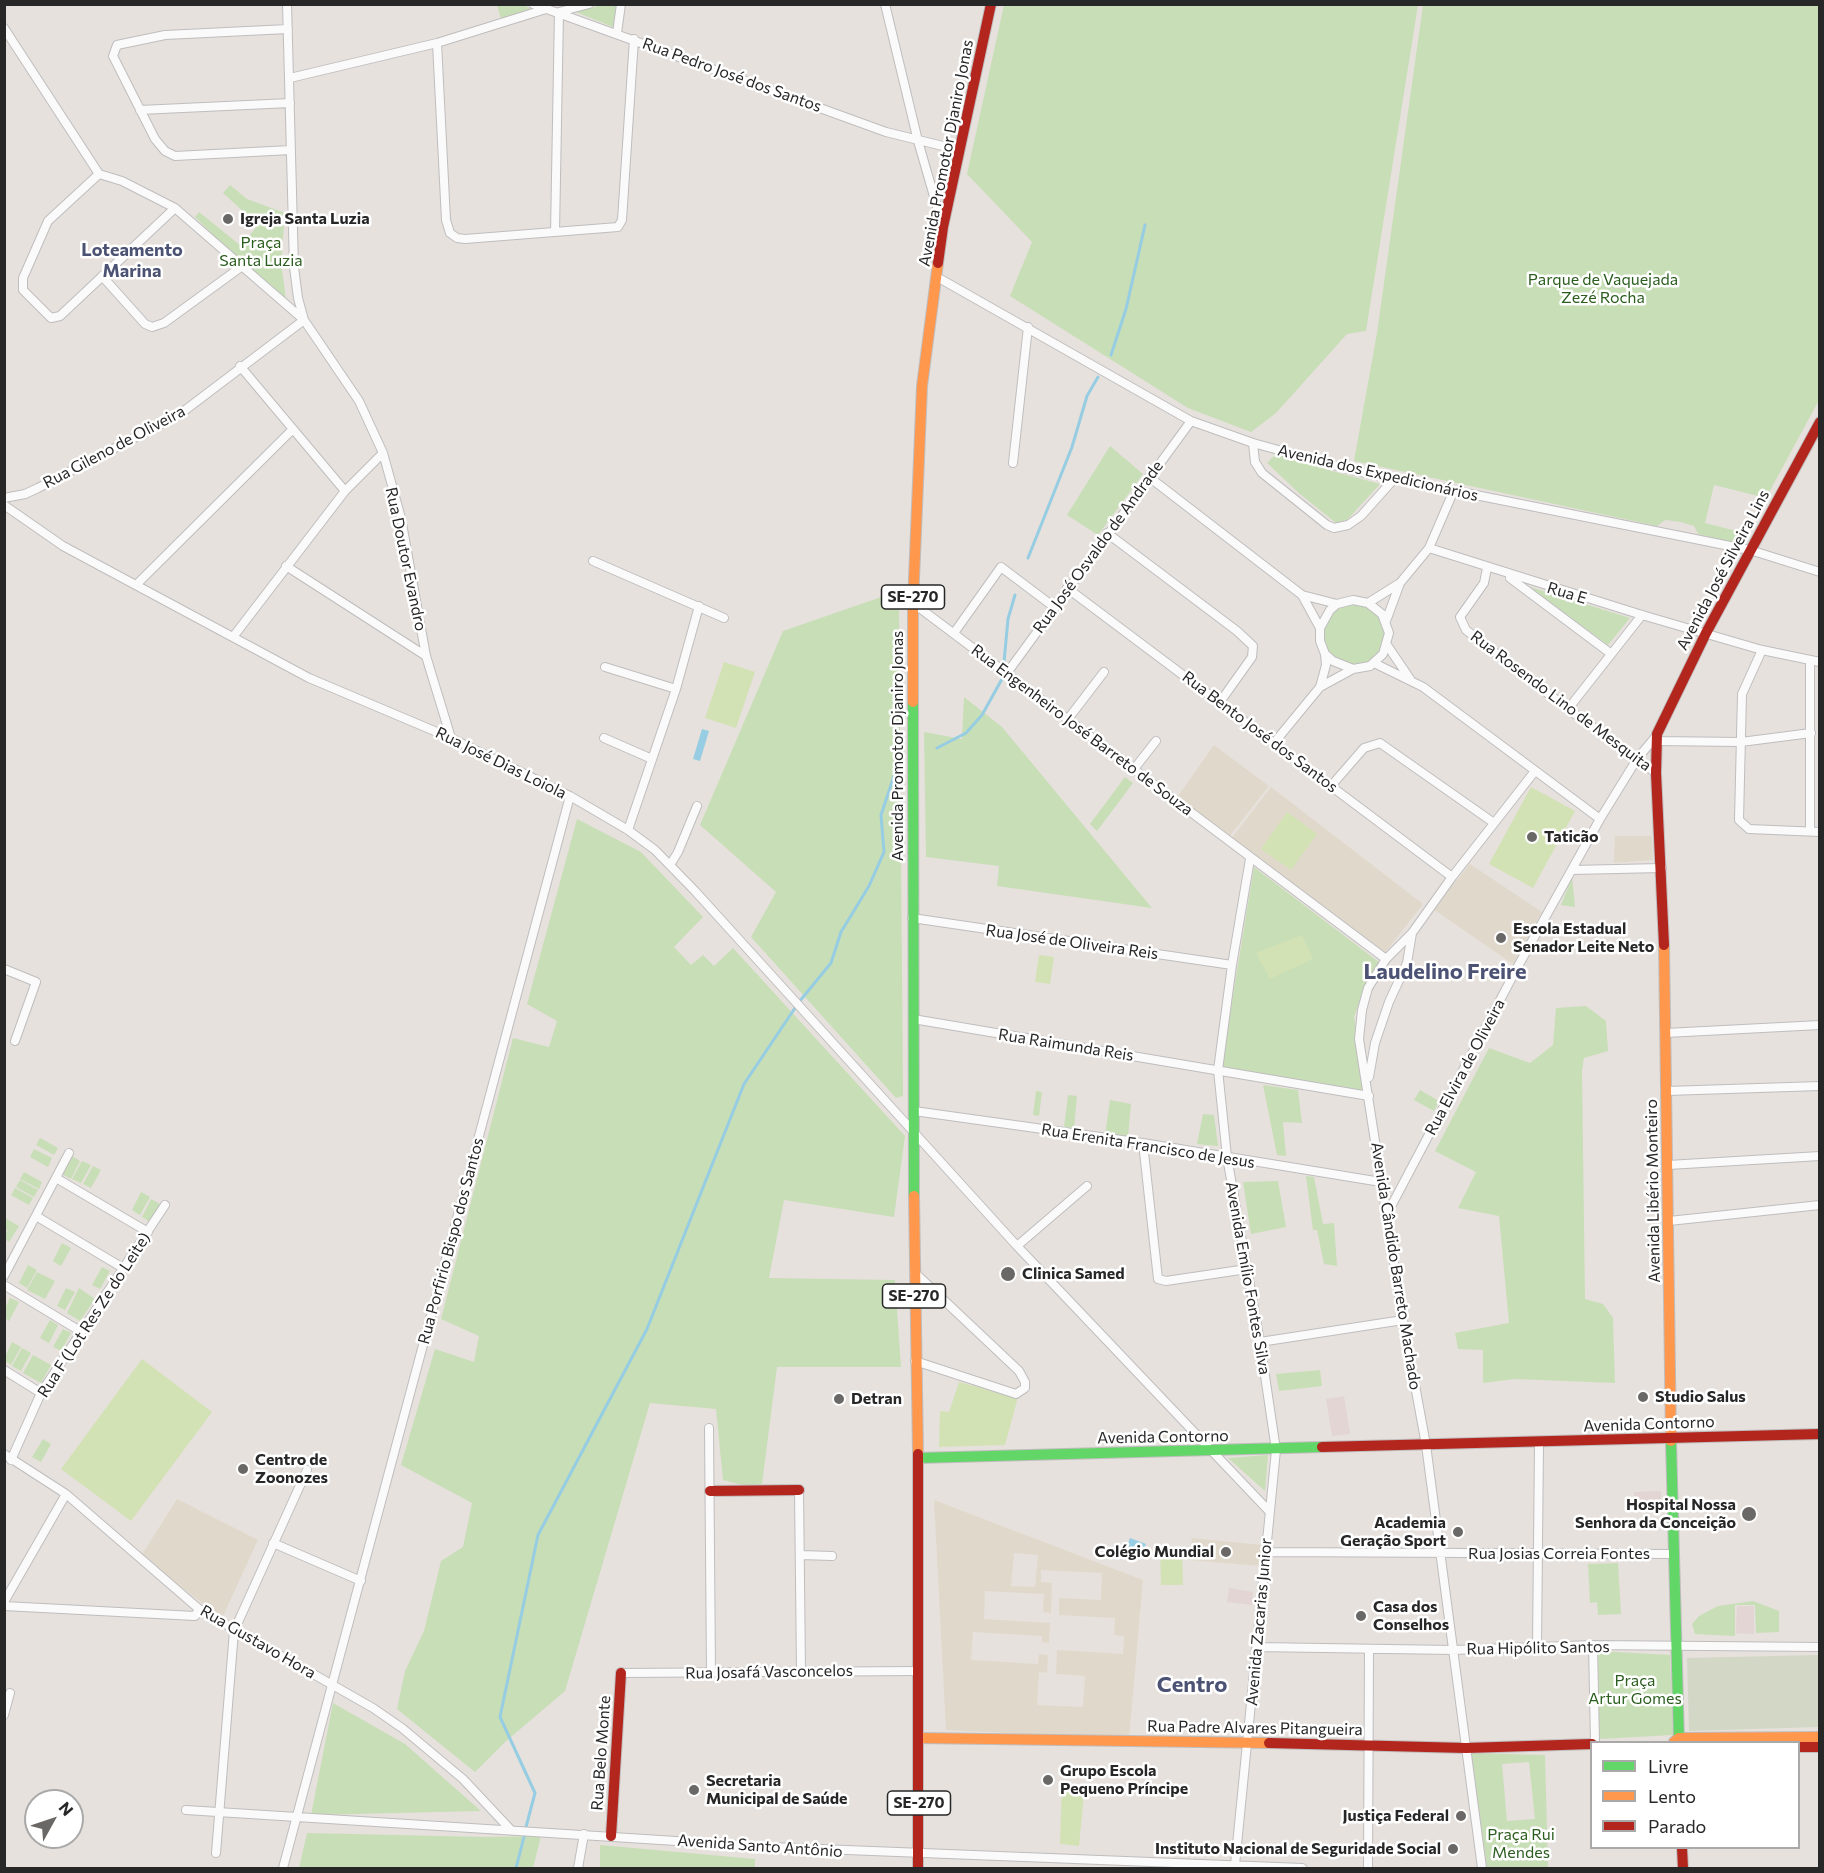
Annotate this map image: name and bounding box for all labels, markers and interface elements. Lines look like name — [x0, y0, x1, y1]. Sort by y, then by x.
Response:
street label: Rua Pedro José dos Santos — [640, 34, 824, 116]
street label: Avenida Promotor Djaniro Jonas — [915, 38, 977, 268]
place label: Igreja Santa Luzia — [240, 209, 370, 229]
marker: Igreja Santa Luzia — [221, 212, 235, 226]
park label: Praça Santa Luzia — [219, 233, 303, 271]
district label: Loteamento Marina — [81, 239, 183, 282]
park label: Parque de Vaquejada Zezé Rocha — [1528, 270, 1678, 308]
street label: Rua Gileno de Oliveira — [40, 401, 188, 493]
street label: Avenida dos Expedicionários — [1276, 441, 1480, 505]
street label: Rua José Osvaldo de Andrade — [1029, 457, 1167, 637]
street label: Rua Doutor Evandro — [381, 485, 431, 633]
street label: Avenida José Silveira Lins — [1673, 486, 1773, 654]
street label: Rua E — [1545, 578, 1589, 608]
road number: SE-270 — [882, 585, 944, 609]
street label: Rua Rosendo Lino de Mesquita — [1467, 627, 1655, 775]
street label: Avenida Promotor Djaniro Jonas — [888, 631, 908, 861]
street label: Rua Engenheiro José Barreto de Souza — [967, 640, 1197, 820]
street label: Rua Bento José dos Santos — [1178, 667, 1342, 797]
street label: Rua José Dias Loiola — [432, 723, 570, 803]
place label: Taticão — [1544, 827, 1599, 847]
marker: Taticão — [1525, 830, 1539, 844]
place label: Escola Estadual Senador Leite Neto — [1513, 919, 1654, 957]
street label: Rua José de Oliveira Reis — [985, 920, 1159, 964]
marker: Escola Estadual Senador Leite Neto — [1494, 931, 1508, 945]
district label: Laudelino Freire — [1364, 959, 1526, 985]
street label: Rua Elvira de Oliveira — [1421, 996, 1509, 1138]
street label: Rua Raimunda Reis — [997, 1025, 1135, 1065]
street label: Avenida Libério Monteiro — [1642, 1099, 1664, 1283]
street label: Rua Erenita Francisco de Jesus — [1040, 1120, 1256, 1172]
street label: Rua Porfirio Bispo dos Santos — [414, 1136, 488, 1346]
street label: Avenida Cândido Barreto Machado — [1367, 1141, 1425, 1391]
street label: Avenida Emílio Fontes Silva — [1222, 1180, 1274, 1376]
street label: Rua F (Lot Res Ze do Leite) — [33, 1229, 155, 1401]
place label: Clinica Samed — [1022, 1264, 1124, 1284]
marker: Clinica Samed — [999, 1265, 1017, 1283]
road number: SE-270 — [882, 1284, 946, 1308]
place label: Studio Salus — [1655, 1387, 1746, 1407]
place label: Detran — [851, 1389, 902, 1409]
marker: Studio Salus — [1636, 1390, 1650, 1404]
marker: Detran — [832, 1392, 846, 1406]
street label: Avenida Contorno — [1583, 1412, 1715, 1436]
street label: Avenida Contorno — [1097, 1426, 1229, 1448]
place label: Centro de Zoonozes — [255, 1450, 328, 1488]
marker: Centro de Zoonozes — [236, 1462, 250, 1476]
place label: Hospital Nossa Senhora da Conceição — [1575, 1495, 1736, 1533]
marker: Hospital Nossa Senhora da Conceição — [1740, 1505, 1758, 1523]
place label: Academia Geração Sport — [1340, 1513, 1446, 1551]
marker: Academia Geração Sport — [1451, 1525, 1465, 1539]
street label: Avenida Zacarias Junior — [1242, 1537, 1276, 1707]
place label: Colégio Mundial — [1095, 1542, 1214, 1562]
street label: Rua Josias Correia Fontes — [1468, 1544, 1650, 1564]
marker: Colégio Mundial — [1219, 1545, 1233, 1559]
place label: Casa dos Conselhos — [1373, 1597, 1449, 1635]
street label: Rua Gustavo Hora — [197, 1601, 319, 1683]
marker: Casa dos Conselhos — [1354, 1609, 1368, 1623]
street label: Rua Hipólito Santos — [1466, 1637, 1610, 1659]
street label: Rua Josafá Vasconcelos — [685, 1661, 853, 1683]
park label: Praça Artur Gomes — [1588, 1671, 1682, 1709]
district label: Centro — [1157, 1672, 1227, 1698]
street label: Rua Belo Monte — [587, 1695, 615, 1811]
street label: Rua Padre Alvares Pitangueira — [1147, 1717, 1363, 1739]
legend — [1590, 1741, 1800, 1849]
text: Livre — [1648, 1755, 1689, 1777]
place label: Grupo Escola Pequeno Príncipe — [1060, 1761, 1188, 1799]
place label: Secretaria Municipal de Saúde — [706, 1771, 847, 1809]
marker: Grupo Escola Pequeno Príncipe — [1041, 1773, 1055, 1787]
marker: Secretaria Municipal de Saúde — [687, 1783, 701, 1797]
text: Lento — [1648, 1785, 1696, 1807]
north arrow — [24, 1789, 84, 1849]
road number: SE-270 — [888, 1791, 950, 1815]
text: N — [56, 1798, 78, 1819]
place label: Justiça Federal — [1342, 1806, 1449, 1826]
marker: Justiça Federal — [1454, 1809, 1468, 1823]
text: Parado — [1648, 1815, 1706, 1837]
park label: Praça Rui Mendes — [1487, 1825, 1555, 1863]
street label: Avenida Santo Antônio — [677, 1831, 843, 1861]
place label: Instituto Nacional de Seguridade Social — [1155, 1839, 1441, 1859]
marker: Instituto Nacional de Seguridade Social — [1446, 1842, 1460, 1856]

